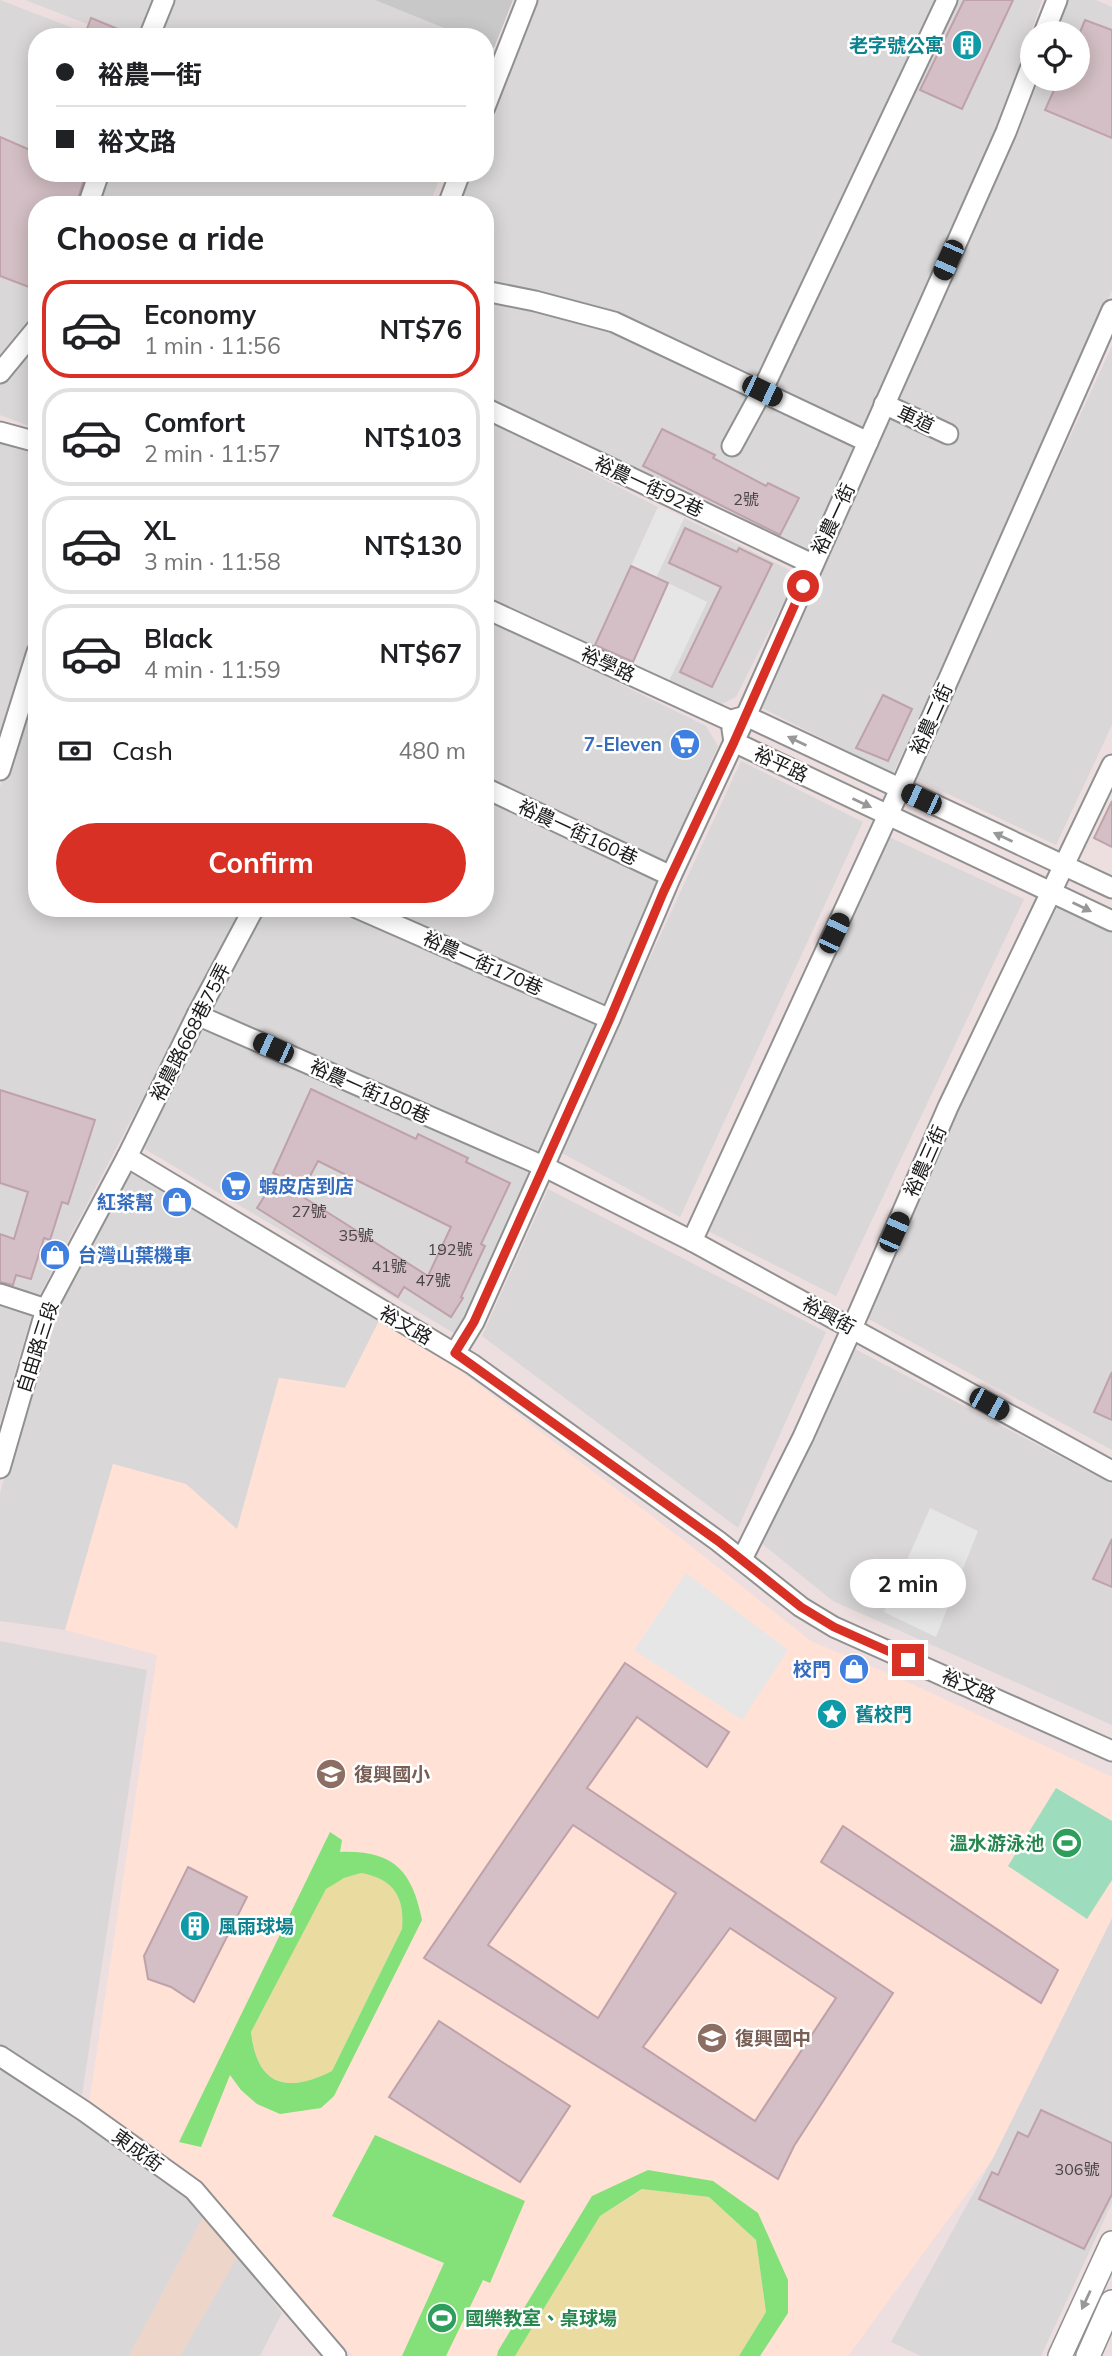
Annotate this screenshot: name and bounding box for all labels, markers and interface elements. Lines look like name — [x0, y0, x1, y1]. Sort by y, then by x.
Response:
map controls — [1020, 21, 1090, 91]
button: locate — [1020, 21, 1090, 91]
building icon: 老字號公寓 — [950, 28, 984, 62]
place label: 老字號公寓 — [849, 33, 944, 57]
text: 裕農一街 — [98, 58, 202, 91]
text: 裕文路 — [98, 125, 176, 158]
text: Choose a ride — [56, 218, 264, 258]
car — [930, 237, 967, 283]
icon: car — [60, 298, 123, 361]
text: Economy — [144, 298, 256, 331]
text: NT$76 — [379, 313, 462, 346]
text: 1 min · 11:56 — [144, 331, 281, 360]
car — [739, 372, 786, 410]
street label: 車道 — [894, 400, 938, 438]
icon: car — [60, 406, 123, 469]
text: Comfort — [144, 406, 245, 439]
text: NT$103 — [364, 421, 462, 454]
text: 2 min · 11:57 — [144, 439, 281, 468]
street label: 裕農一街92巷 — [591, 450, 707, 522]
street label: 裕農一街 — [806, 479, 860, 559]
house number: 2號 — [733, 489, 759, 509]
icon: car — [60, 514, 123, 577]
text: XL — [144, 514, 176, 547]
text: NT$130 — [364, 529, 462, 562]
text: 3 min · 11:58 — [144, 547, 281, 576]
route start — [787, 570, 819, 602]
icon: car — [60, 622, 123, 685]
text: Black — [144, 622, 212, 655]
text: NT$67 — [379, 637, 462, 670]
street label: 裕學路 — [577, 641, 639, 687]
text: 4 min · 11:59 — [144, 655, 281, 684]
street label: 裕農二街 — [905, 679, 957, 759]
supermarket icon: 7-Eleven — [668, 727, 702, 761]
icon: cash — [56, 732, 94, 770]
place label: 7-Eleven — [584, 732, 662, 756]
text: Cash — [112, 734, 173, 767]
one-way arrow — [787, 735, 807, 746]
text: 480 m — [398, 736, 466, 765]
street label: 裕平路 — [750, 741, 812, 787]
car — [898, 781, 945, 817]
street label: 裕農一街160巷 — [514, 794, 642, 870]
one-way arrow — [852, 797, 872, 808]
button: Confirm — [56, 823, 466, 903]
one-way arrow — [993, 831, 1013, 843]
one-way arrow — [1072, 901, 1092, 913]
car — [816, 910, 853, 956]
street label: 裕農一街170巷 — [419, 926, 547, 1000]
street label: 裕農路668巷75弄 — [145, 959, 235, 1105]
car — [250, 1030, 297, 1066]
street label: 裕農一街180巷 — [306, 1054, 434, 1128]
street label: 裕農三街 — [899, 1121, 951, 1201]
supermarket icon: 蝦皮店到店 — [219, 1169, 253, 1203]
place label: 蝦皮店到店 — [259, 1174, 354, 1198]
shop icon: 紅茶幫 — [160, 1185, 194, 1219]
place label: 紅茶幫 — [97, 1190, 154, 1214]
house number: 27號 — [291, 1201, 327, 1221]
car — [876, 1209, 913, 1255]
house number: 35號 — [338, 1225, 374, 1245]
shop icon: 台灣山葉機車 — [38, 1238, 72, 1272]
house number: 192號 — [428, 1239, 472, 1259]
place label: 台灣山葉機車 — [78, 1243, 192, 1267]
house number: 41號 — [371, 1256, 407, 1276]
house number: 47號 — [415, 1270, 451, 1290]
street label: 裕興街 — [798, 1291, 860, 1339]
street label: 自由路三段 — [11, 1298, 63, 1396]
street label: 裕文路 — [375, 1300, 437, 1350]
car — [966, 1385, 1013, 1423]
callout: 2 min — [850, 1558, 966, 1608]
text: 2 min — [878, 1569, 938, 1598]
route end — [892, 1644, 924, 1676]
shop icon: 校門 — [837, 1652, 871, 1686]
place label: 校門 — [793, 1657, 831, 1681]
street label: 裕文路 — [938, 1663, 1000, 1709]
place icon: 舊校門 — [815, 1697, 849, 1731]
place label: 舊校門 — [855, 1702, 912, 1726]
school or university icon: 復興國小 — [314, 1757, 348, 1791]
place label: 復興國小 — [354, 1762, 430, 1786]
sports icon: 溫水游泳池 — [1050, 1826, 1084, 1860]
place label: 溫水游泳池 — [949, 1831, 1044, 1855]
building icon: 風雨球場 — [178, 1909, 212, 1943]
place label: 風雨球場 — [218, 1914, 294, 1938]
school or university icon: 復興國中 — [695, 2021, 729, 2055]
place label: 復興國中 — [735, 2026, 811, 2050]
street label: 東成街 — [108, 2124, 168, 2176]
house number: 306號 — [1055, 2159, 1099, 2179]
one-way arrow — [1080, 2290, 1092, 2310]
sports icon: 國樂教室、桌球場 — [425, 2301, 459, 2335]
place label: 國樂教室、桌球場 — [465, 2306, 617, 2330]

